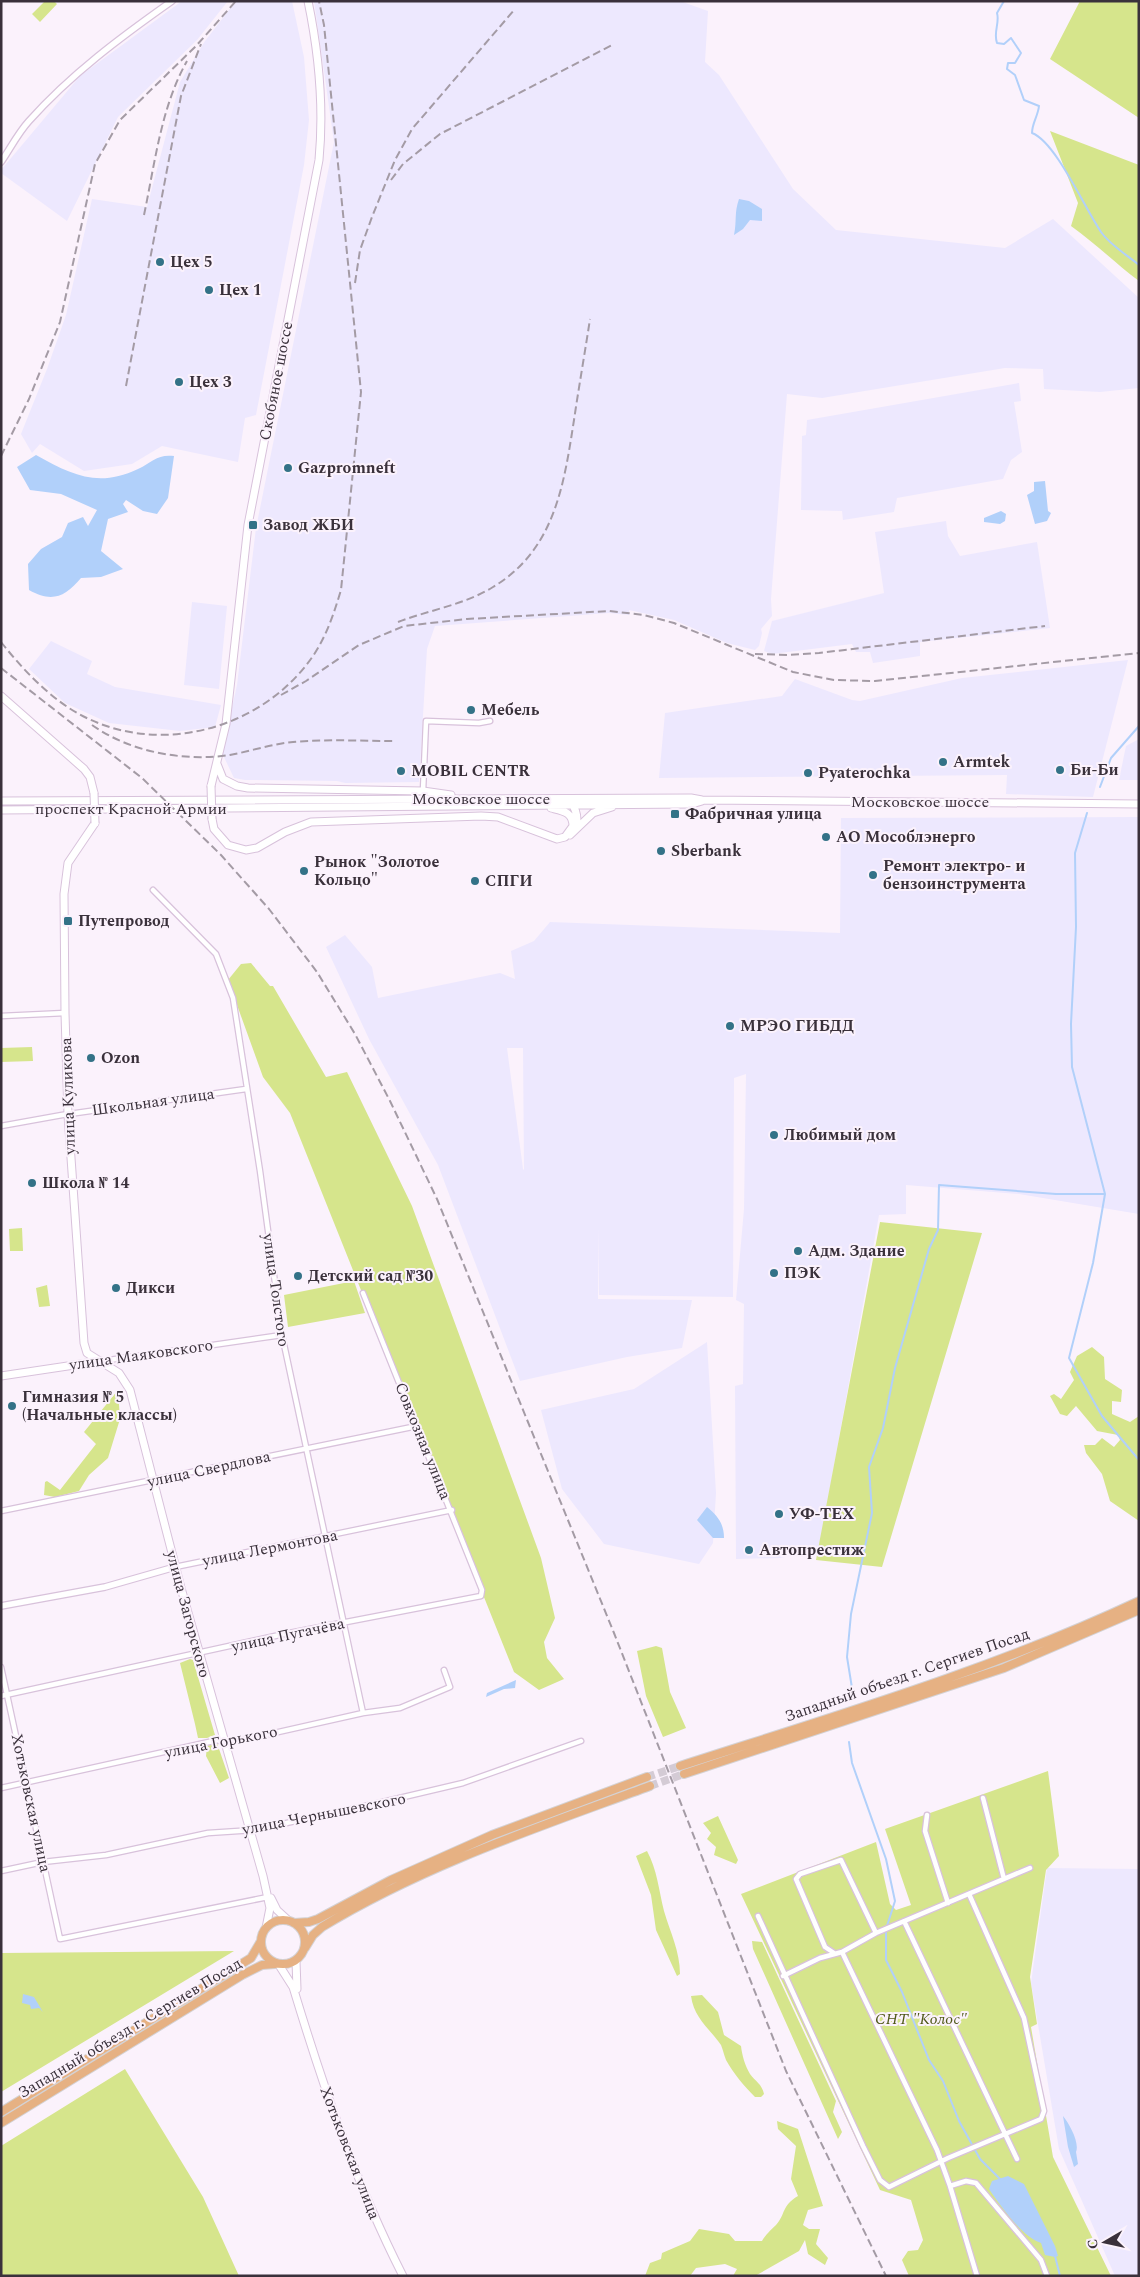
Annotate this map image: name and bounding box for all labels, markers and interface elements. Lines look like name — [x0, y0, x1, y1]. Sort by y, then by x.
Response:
place label: Цех 5 — [170, 250, 213, 274]
marker: Цех 5 — [154, 256, 166, 268]
place label: Цех 1 — [219, 278, 262, 302]
marker: Цех 1 — [203, 284, 215, 296]
street label: Скобяное шоссе — [253, 319, 299, 443]
place label: Цех 3 — [189, 370, 232, 394]
marker: Цех 3 — [173, 376, 185, 388]
place label: Gazpromneft — [298, 456, 396, 480]
marker: Gazpromneft — [282, 462, 294, 474]
place label: Завод ЖБИ — [263, 513, 354, 537]
marker: Завод ЖБИ — [247, 519, 259, 531]
place label: Мебель — [481, 698, 540, 722]
marker: Мебель — [465, 704, 477, 716]
place label: Armtek — [953, 750, 1011, 774]
marker: Armtek — [937, 756, 949, 768]
place label: Би-Би — [1070, 758, 1119, 782]
place label: MOBIL CENTR — [411, 759, 530, 783]
place label: Pyaterochka — [818, 761, 911, 785]
marker: Би-Би — [1054, 764, 1066, 776]
marker: MOBIL CENTR — [395, 765, 407, 777]
marker: Pyaterochka — [802, 767, 814, 779]
street label: Московское шоссе — [412, 787, 550, 811]
street label: Московское шоссе — [851, 790, 989, 814]
street label: проспект Красной Армии — [35, 797, 227, 821]
place label: Фабричная улица — [685, 802, 823, 826]
marker: Фабричная улица — [669, 808, 681, 820]
place label: АО Мособлэнерго — [836, 825, 976, 849]
marker: АО Мособлэнерго — [820, 831, 832, 843]
place label: Sberbank — [671, 839, 742, 863]
marker: Sberbank — [655, 845, 667, 857]
place label: Рынок "Золотое Кольцо" — [314, 850, 439, 892]
place label: Ремонт электро- и бензоинструмента — [883, 854, 1026, 896]
marker: Рынок "Золотое Кольцо" — [298, 865, 310, 877]
place label: СПГИ — [485, 869, 533, 893]
marker: Ремонт электро- и бензоинструмента — [867, 869, 879, 881]
marker: СПГИ — [469, 875, 481, 887]
place label: Путепровод — [78, 909, 170, 933]
marker: Путепровод — [62, 915, 74, 927]
place label: МРЭО ГИБДД — [740, 1014, 854, 1038]
marker: МРЭО ГИБДД — [724, 1020, 736, 1032]
street label: улица Куликова — [54, 1037, 82, 1156]
place label: Ozon — [101, 1046, 140, 1070]
marker: Ozon — [85, 1052, 97, 1064]
street label: Школьная улица — [90, 1081, 216, 1122]
place label: Любимый дом — [784, 1123, 896, 1147]
marker: Любимый дом — [768, 1129, 780, 1141]
place label: Школа № 14 — [42, 1171, 130, 1195]
marker: Школа № 14 — [26, 1177, 38, 1189]
street label: улица Толстого — [256, 1231, 296, 1348]
place label: Адм. Здание — [808, 1239, 905, 1263]
marker: Адм. Здание — [792, 1245, 804, 1257]
place label: ПЭК — [784, 1261, 821, 1285]
place label: Детский сад №30 — [308, 1264, 433, 1288]
marker: ПЭК — [768, 1267, 780, 1279]
marker: Детский сад №30 — [292, 1270, 304, 1282]
place label: Дикси — [126, 1276, 175, 1300]
marker: Дикси — [110, 1282, 122, 1294]
street label: улица Маяковского — [67, 1333, 214, 1377]
street label: Совхозная улица — [389, 1379, 458, 1503]
place label: Гимназия № 5 (Начальные классы) — [22, 1385, 177, 1427]
marker: Гимназия № 5 (Начальные классы) — [6, 1400, 18, 1412]
street label: улица Свердлова — [144, 1444, 273, 1494]
place label: УФ-ТЕХ — [789, 1502, 855, 1526]
marker: УФ-ТЕХ — [773, 1508, 785, 1520]
street label: улица Лермонтова — [199, 1523, 340, 1573]
place label: Автопрестиж — [759, 1538, 865, 1562]
marker: Автопрестиж — [743, 1544, 755, 1556]
street label: улица Загорского — [159, 1547, 217, 1680]
street label: улица Пугачёва — [228, 1611, 347, 1659]
street label: Западный объезд г. Сергиев Посад — [781, 1622, 1033, 1728]
street label: улица Горького — [162, 1719, 280, 1765]
street label: Хотьковская улица — [5, 1731, 57, 1875]
street label: улица Чернышевского — [239, 1786, 408, 1842]
street label: Западный объезд г. Сергиев Посад — [13, 1951, 247, 2105]
park label: СНТ "Колос" — [875, 2007, 968, 2031]
street label: Хотьковская улица — [314, 2083, 387, 2223]
north arrow — [1080, 2217, 1130, 2267]
text: С — [1082, 2237, 1104, 2251]

